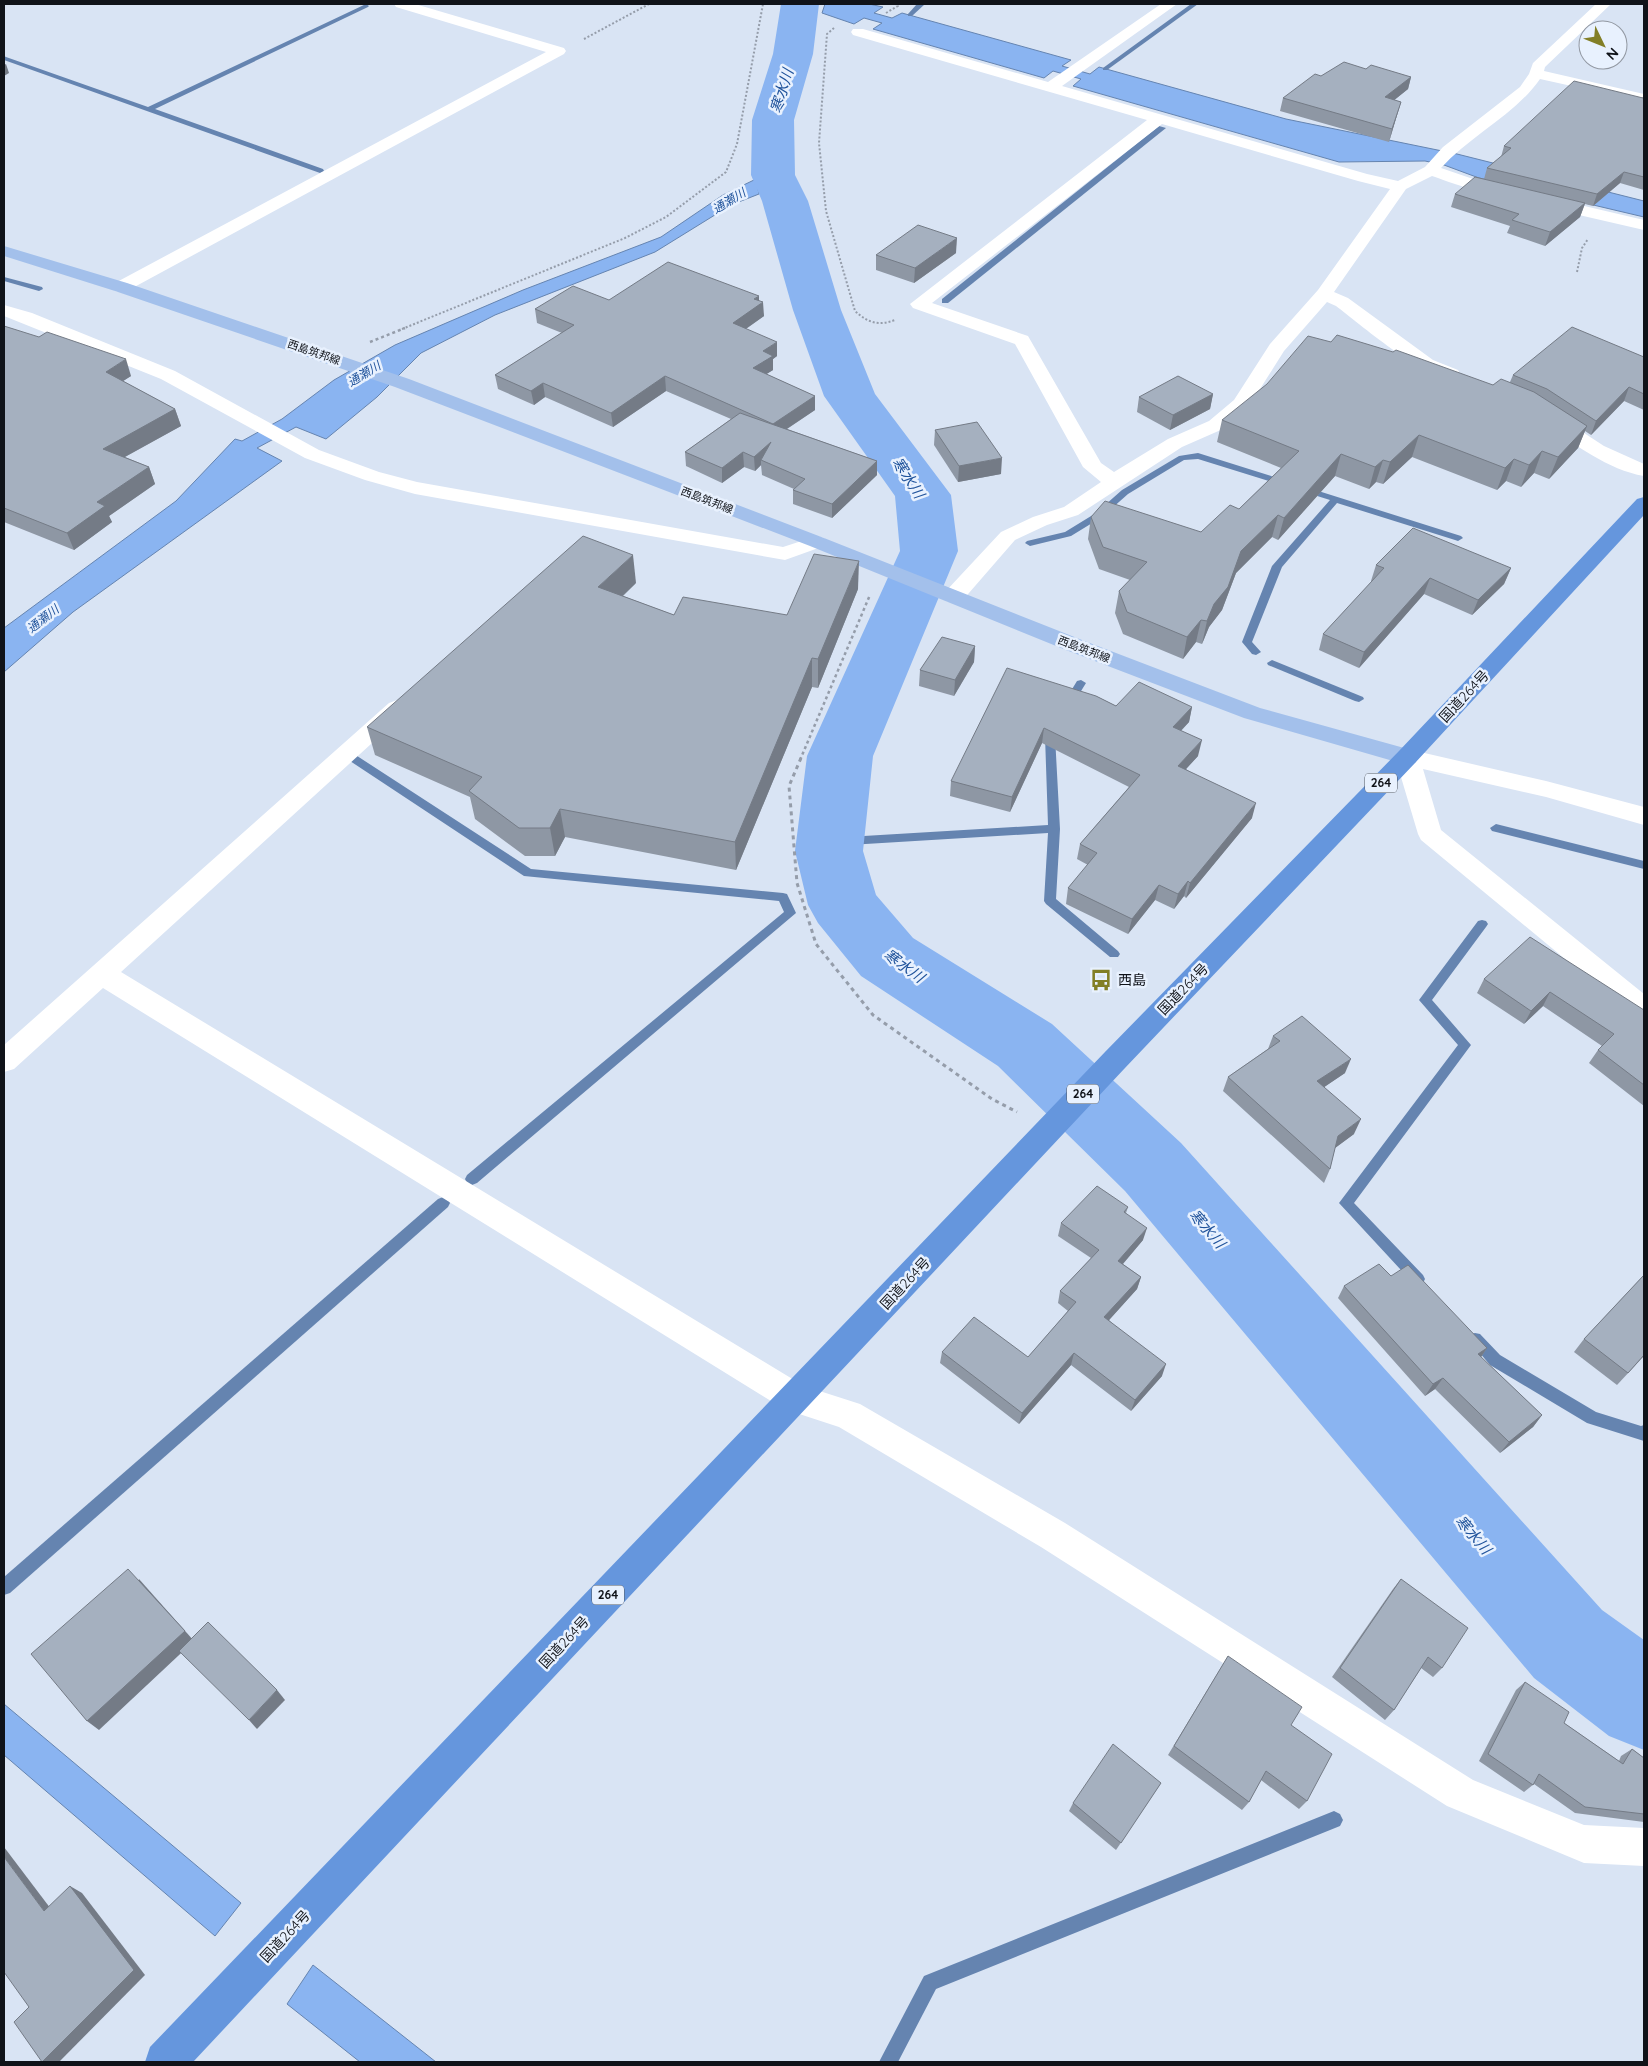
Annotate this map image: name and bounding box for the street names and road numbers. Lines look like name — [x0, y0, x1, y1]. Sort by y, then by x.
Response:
street label: 西島筑邦線 — [286, 336, 342, 368]
street label: 西島筑邦線 — [679, 484, 735, 516]
street label: 西島筑邦線 — [1056, 633, 1112, 665]
street label: 国道264号 — [1435, 666, 1493, 726]
road number: 264 — [1365, 774, 1397, 792]
street label: 国道264号 — [1154, 959, 1212, 1019]
road number: 264 — [1067, 1084, 1099, 1104]
street label: 国道264号 — [876, 1253, 934, 1313]
road number: 264 — [592, 1586, 624, 1604]
street label: 国道264号 — [535, 1612, 593, 1672]
street label: 国道264号 — [256, 1906, 314, 1966]

